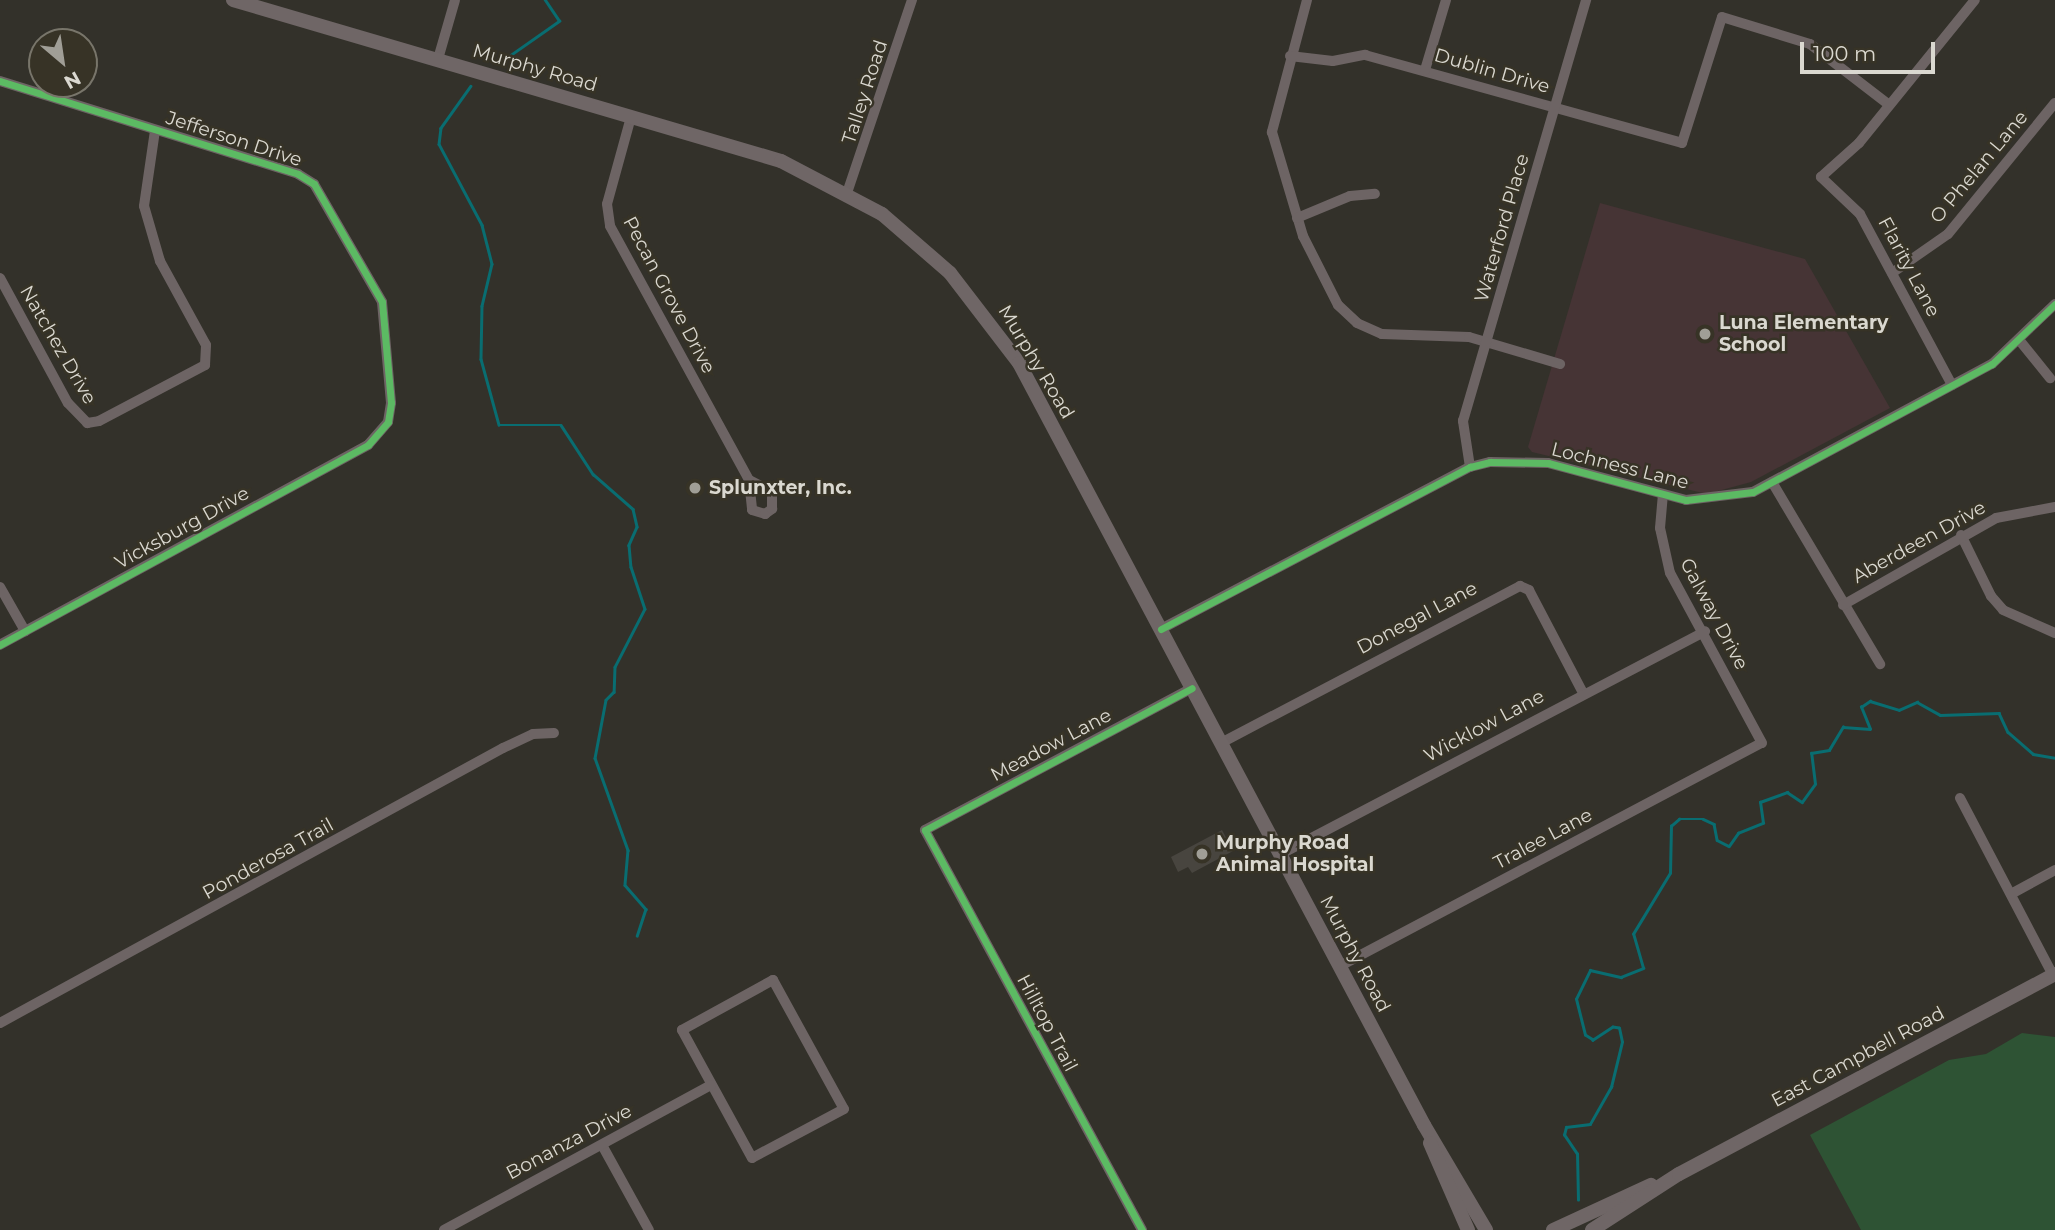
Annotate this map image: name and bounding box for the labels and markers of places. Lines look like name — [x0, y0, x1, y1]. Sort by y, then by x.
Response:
place label: Luna Elementary School — [1719, 312, 1888, 356]
marker: Luna Elementary School — [1697, 326, 1713, 342]
place label: Splunxter, Inc. — [709, 477, 852, 499]
marker: Splunxter, Inc. — [687, 480, 703, 496]
place label: Murphy Road Animal Hospital — [1216, 832, 1374, 876]
marker: Murphy Road Animal Hospital — [1194, 846, 1210, 862]

